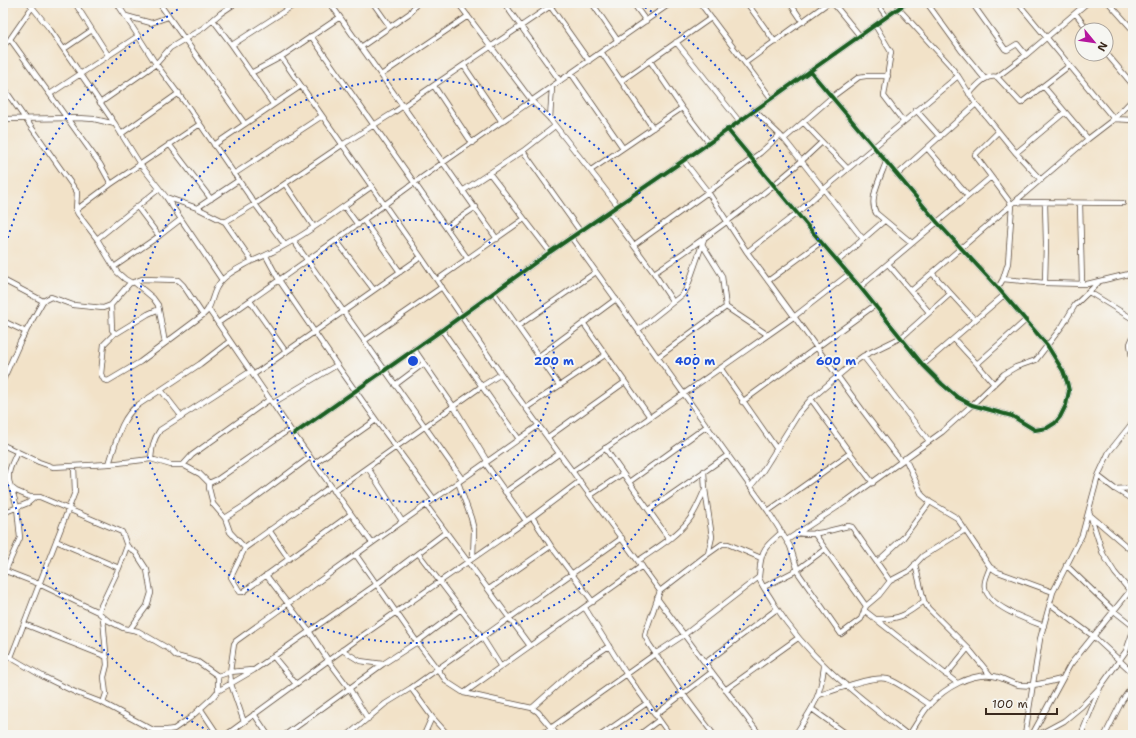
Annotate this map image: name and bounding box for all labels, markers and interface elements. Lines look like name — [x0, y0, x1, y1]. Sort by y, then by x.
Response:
north arrow — [1074, 22, 1114, 62]
text: N — [1093, 39, 1111, 54]
text: 200 m — [534, 353, 574, 369]
text: 400 m — [675, 353, 715, 369]
text: 600 m — [816, 353, 856, 369]
centre of rings — [406, 354, 420, 368]
scale bar — [986, 690, 1057, 716]
text: 100 m — [992, 696, 1028, 712]

